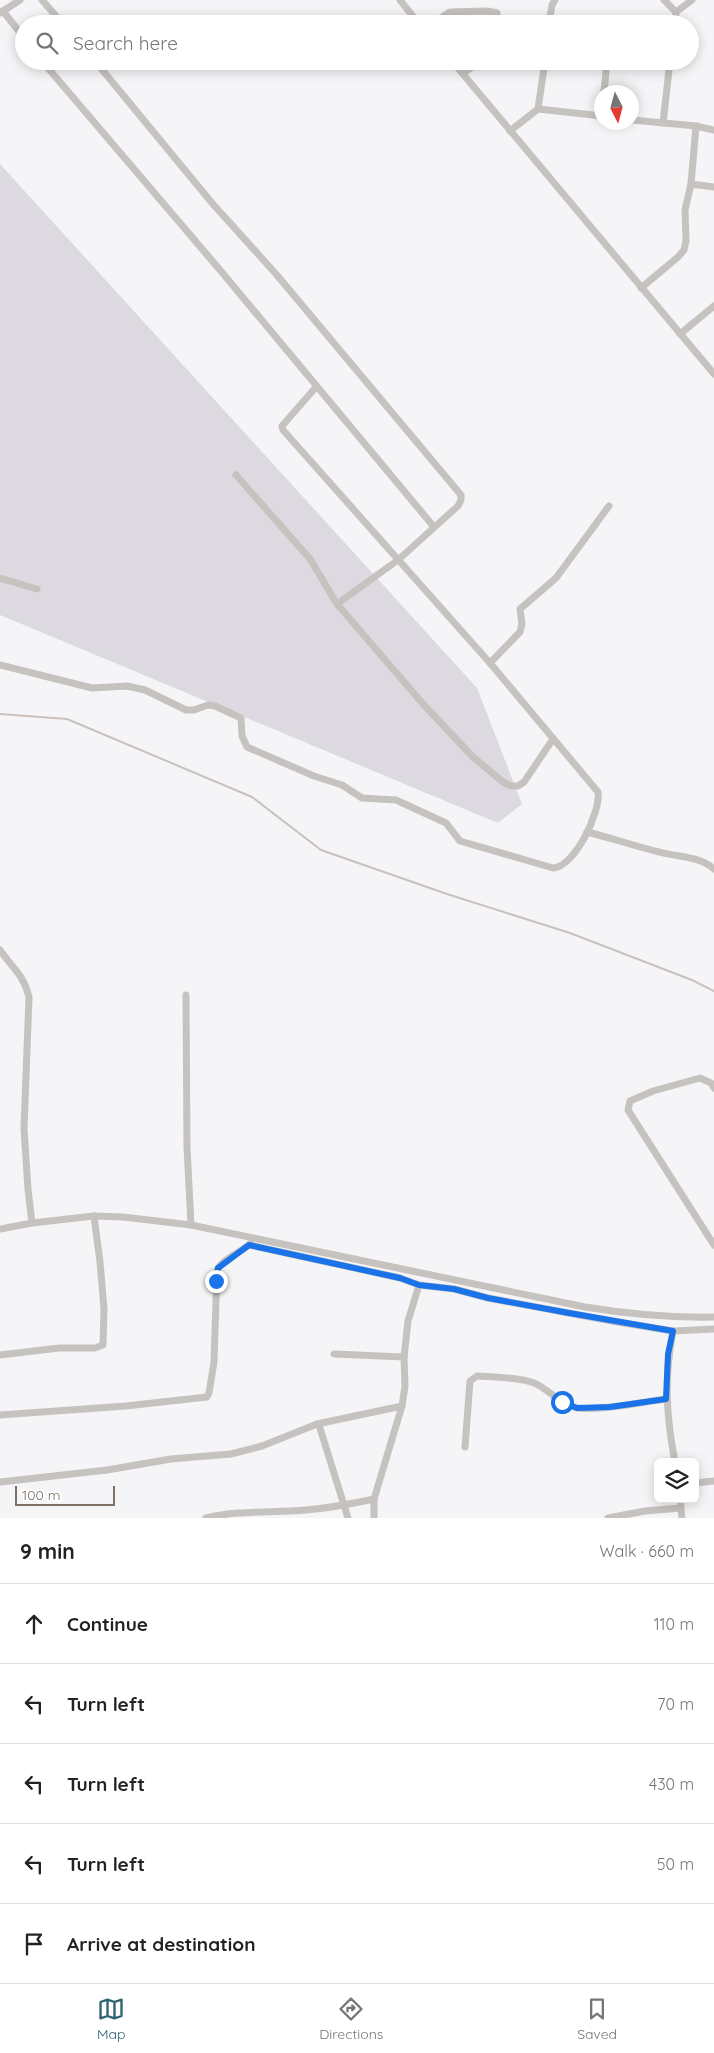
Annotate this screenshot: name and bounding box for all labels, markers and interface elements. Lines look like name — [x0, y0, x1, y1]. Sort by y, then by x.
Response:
search box — [15, 15, 699, 70]
icon: search — [33, 29, 61, 57]
text: Search here — [73, 31, 178, 55]
north arrow — [594, 85, 639, 130]
route end — [205, 1270, 228, 1293]
route start — [551, 1391, 574, 1414]
map controls — [654, 1458, 699, 1503]
button: layers — [654, 1458, 699, 1503]
scale bar — [15, 1483, 115, 1506]
text: 100 m — [22, 1486, 60, 1504]
text: 9 min — [20, 1538, 75, 1564]
text: Walk · 660 m — [599, 1541, 694, 1561]
icon: ahead — [20, 1610, 48, 1638]
text: Continue — [67, 1612, 148, 1636]
text: 110 m — [654, 1614, 694, 1634]
icon: left — [20, 1690, 48, 1718]
text: Turn left — [67, 1692, 145, 1716]
text: 70 m — [657, 1694, 694, 1714]
icon: left — [20, 1770, 48, 1798]
text: Turn left — [67, 1772, 145, 1796]
text: 430 m — [649, 1774, 694, 1794]
icon: left — [20, 1850, 48, 1878]
text: Turn left — [67, 1852, 145, 1876]
text: 50 m — [657, 1854, 694, 1874]
icon: arrive — [20, 1930, 48, 1958]
text: Arrive at destination — [67, 1932, 256, 1956]
tab: Map — [97, 1995, 125, 2043]
tab: Directions — [319, 1995, 383, 2043]
tab: Saved — [577, 1995, 617, 2043]

